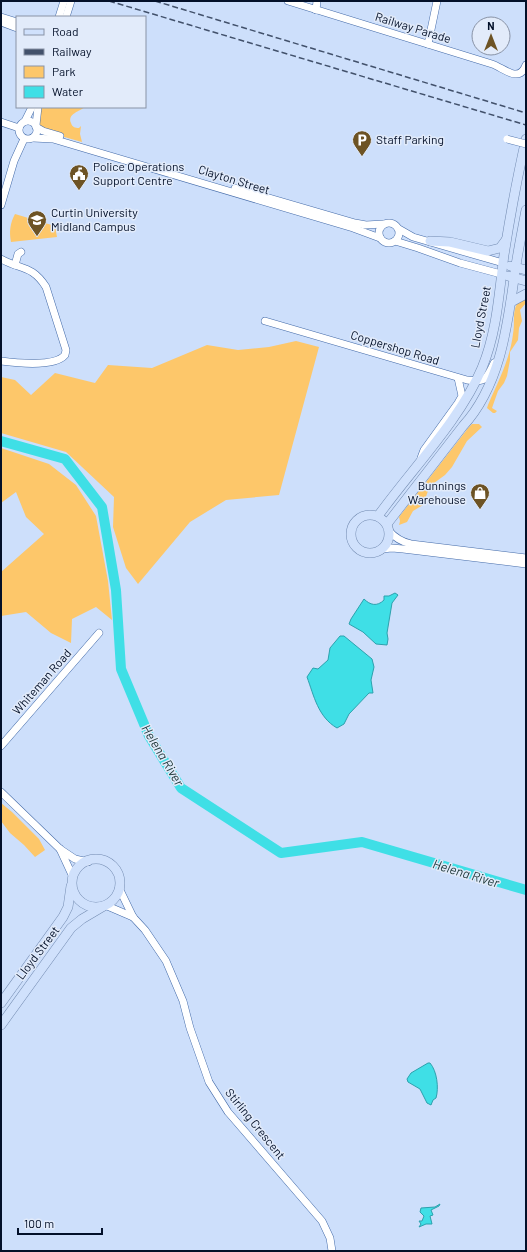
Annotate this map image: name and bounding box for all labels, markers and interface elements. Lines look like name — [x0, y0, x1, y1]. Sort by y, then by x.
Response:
street label: Railway Parade — [374, 9, 453, 45]
legend — [16, 16, 146, 108]
north arrow — [471, 16, 511, 56]
text: N — [487, 19, 495, 32]
text: Road — [52, 24, 79, 38]
text: Railway — [52, 44, 92, 58]
text: Park — [52, 64, 76, 78]
text: Water — [52, 84, 84, 98]
parking icon: Staff Parking — [351, 129, 373, 157]
place label: Staff Parking — [376, 132, 444, 146]
place label: Police Operations Support Centre — [93, 159, 185, 187]
street label: Clayton Street — [197, 162, 272, 197]
public building icon: Police Operations Support Centre — [68, 163, 90, 191]
place label: Curtin University Midland Campus — [51, 205, 138, 233]
school or university icon: Curtin University Midland Campus — [26, 209, 48, 237]
street label: Lloyd Street — [467, 285, 493, 349]
street label: Coppershop Road — [349, 327, 441, 367]
place label: Bunnings Warehouse — [408, 478, 466, 506]
shop icon: Bunnings Warehouse — [469, 482, 491, 510]
street label: Whiteman Road — [9, 646, 73, 717]
water label: Helena River — [138, 721, 188, 789]
water label: Helena River — [431, 855, 502, 891]
street label: Lloyd Street — [13, 923, 62, 982]
street label: Stirling Crescent — [223, 1085, 289, 1162]
scale bar — [18, 1210, 102, 1236]
text: 100 m — [24, 1216, 54, 1230]

